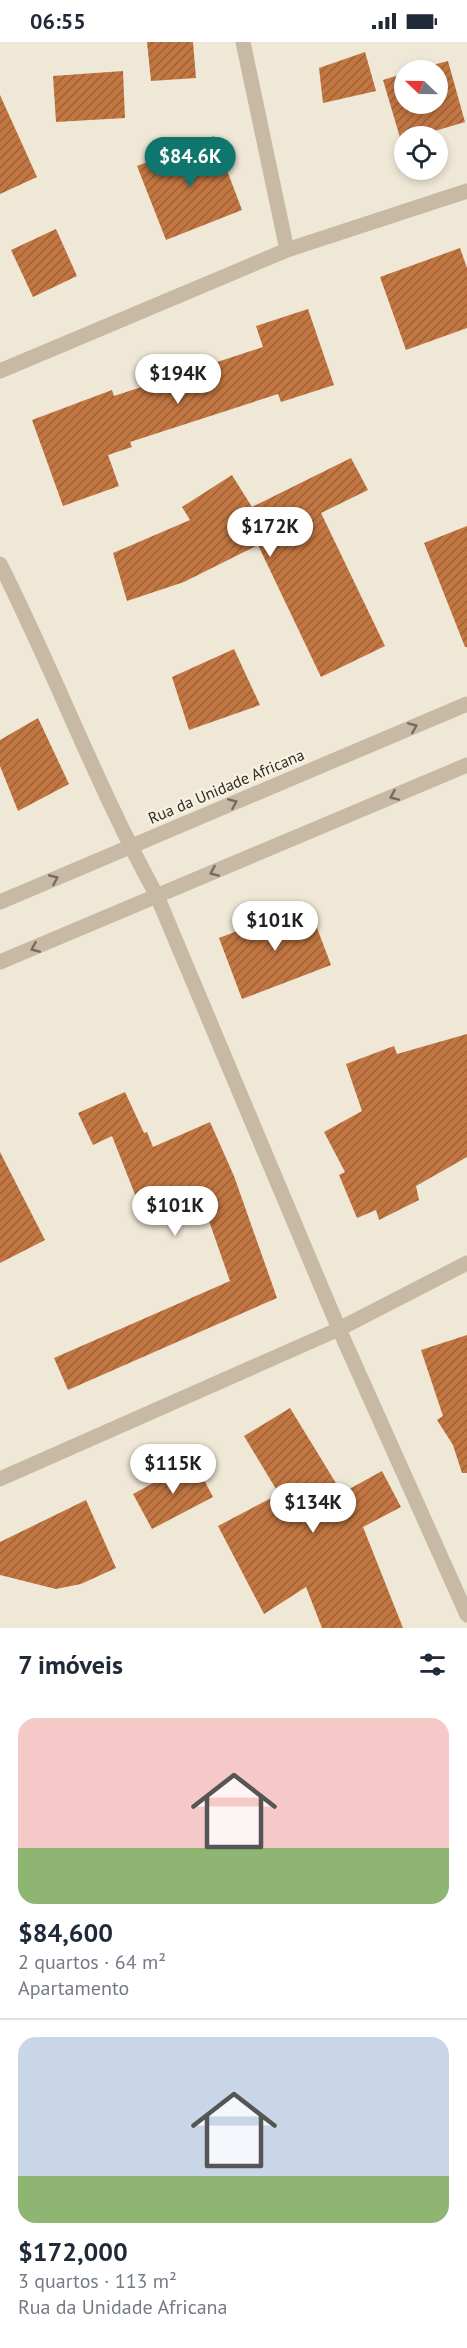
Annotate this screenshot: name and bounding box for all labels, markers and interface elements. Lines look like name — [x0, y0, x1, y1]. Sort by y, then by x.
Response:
text: 06:55 — [30, 7, 86, 35]
north arrow — [394, 60, 448, 114]
map controls — [394, 60, 448, 180]
button: locate — [394, 126, 448, 180]
pin: $84.6K — [141, 137, 239, 188]
text: $84.6K — [159, 143, 221, 169]
pin: $194K — [136, 354, 220, 405]
text: $194K — [149, 360, 207, 386]
pin: $172K — [228, 507, 312, 558]
text: $172K — [241, 513, 299, 539]
one-way arrow — [406, 722, 417, 734]
street label: Rua da Unidade Africana — [145, 744, 307, 828]
one-way arrow — [389, 789, 400, 801]
one-way arrow — [227, 798, 238, 810]
one-way arrow — [210, 865, 221, 877]
one-way arrow — [47, 874, 58, 886]
pin: $101K — [233, 901, 317, 952]
text: $101K — [246, 907, 304, 933]
one-way arrow — [30, 941, 41, 953]
pin: $101K — [133, 1186, 217, 1237]
text: $101K — [146, 1192, 204, 1218]
pin: $115K — [131, 1444, 215, 1495]
text: $115K — [144, 1450, 202, 1476]
pin: $134K — [271, 1483, 355, 1534]
text: $134K — [284, 1489, 342, 1515]
text: 7 imóveis — [18, 1648, 123, 1681]
icon: filters — [416, 1648, 449, 1681]
icon: home — [180, 1757, 288, 1865]
text: $84,600 — [18, 1916, 113, 1949]
text: 2 quartos · 64 m² — [18, 1949, 166, 1975]
text: Apartamento — [18, 1975, 129, 2001]
icon: home — [180, 2076, 288, 2184]
text: $172,000 — [18, 2235, 128, 2268]
text: 3 quartos · 113 m² — [18, 2268, 177, 2294]
text: Rua da Unidade Africana — [18, 2294, 227, 2320]

